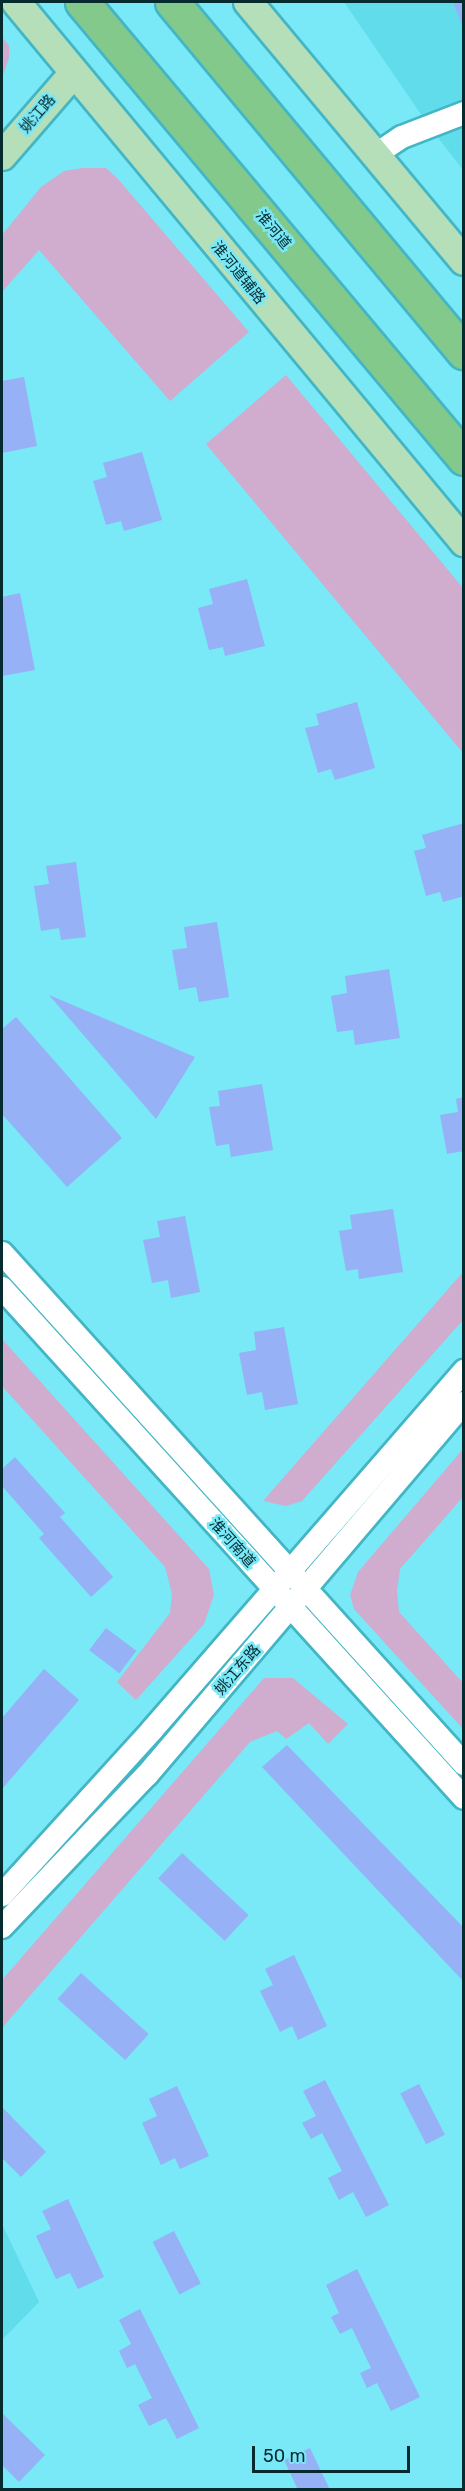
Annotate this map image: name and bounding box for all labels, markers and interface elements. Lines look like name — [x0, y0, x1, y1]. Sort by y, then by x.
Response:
street label: 姚江路 — [16, 91, 60, 137]
street label: 淮河道 — [252, 207, 294, 253]
street label: 淮河道辅路 — [207, 238, 269, 308]
street label: 淮河南道 — [205, 1515, 259, 1571]
street label: 姚江东路 — [212, 1641, 264, 1699]
scale bar — [255, 2434, 412, 2472]
text: 50 m — [263, 2445, 306, 2467]

